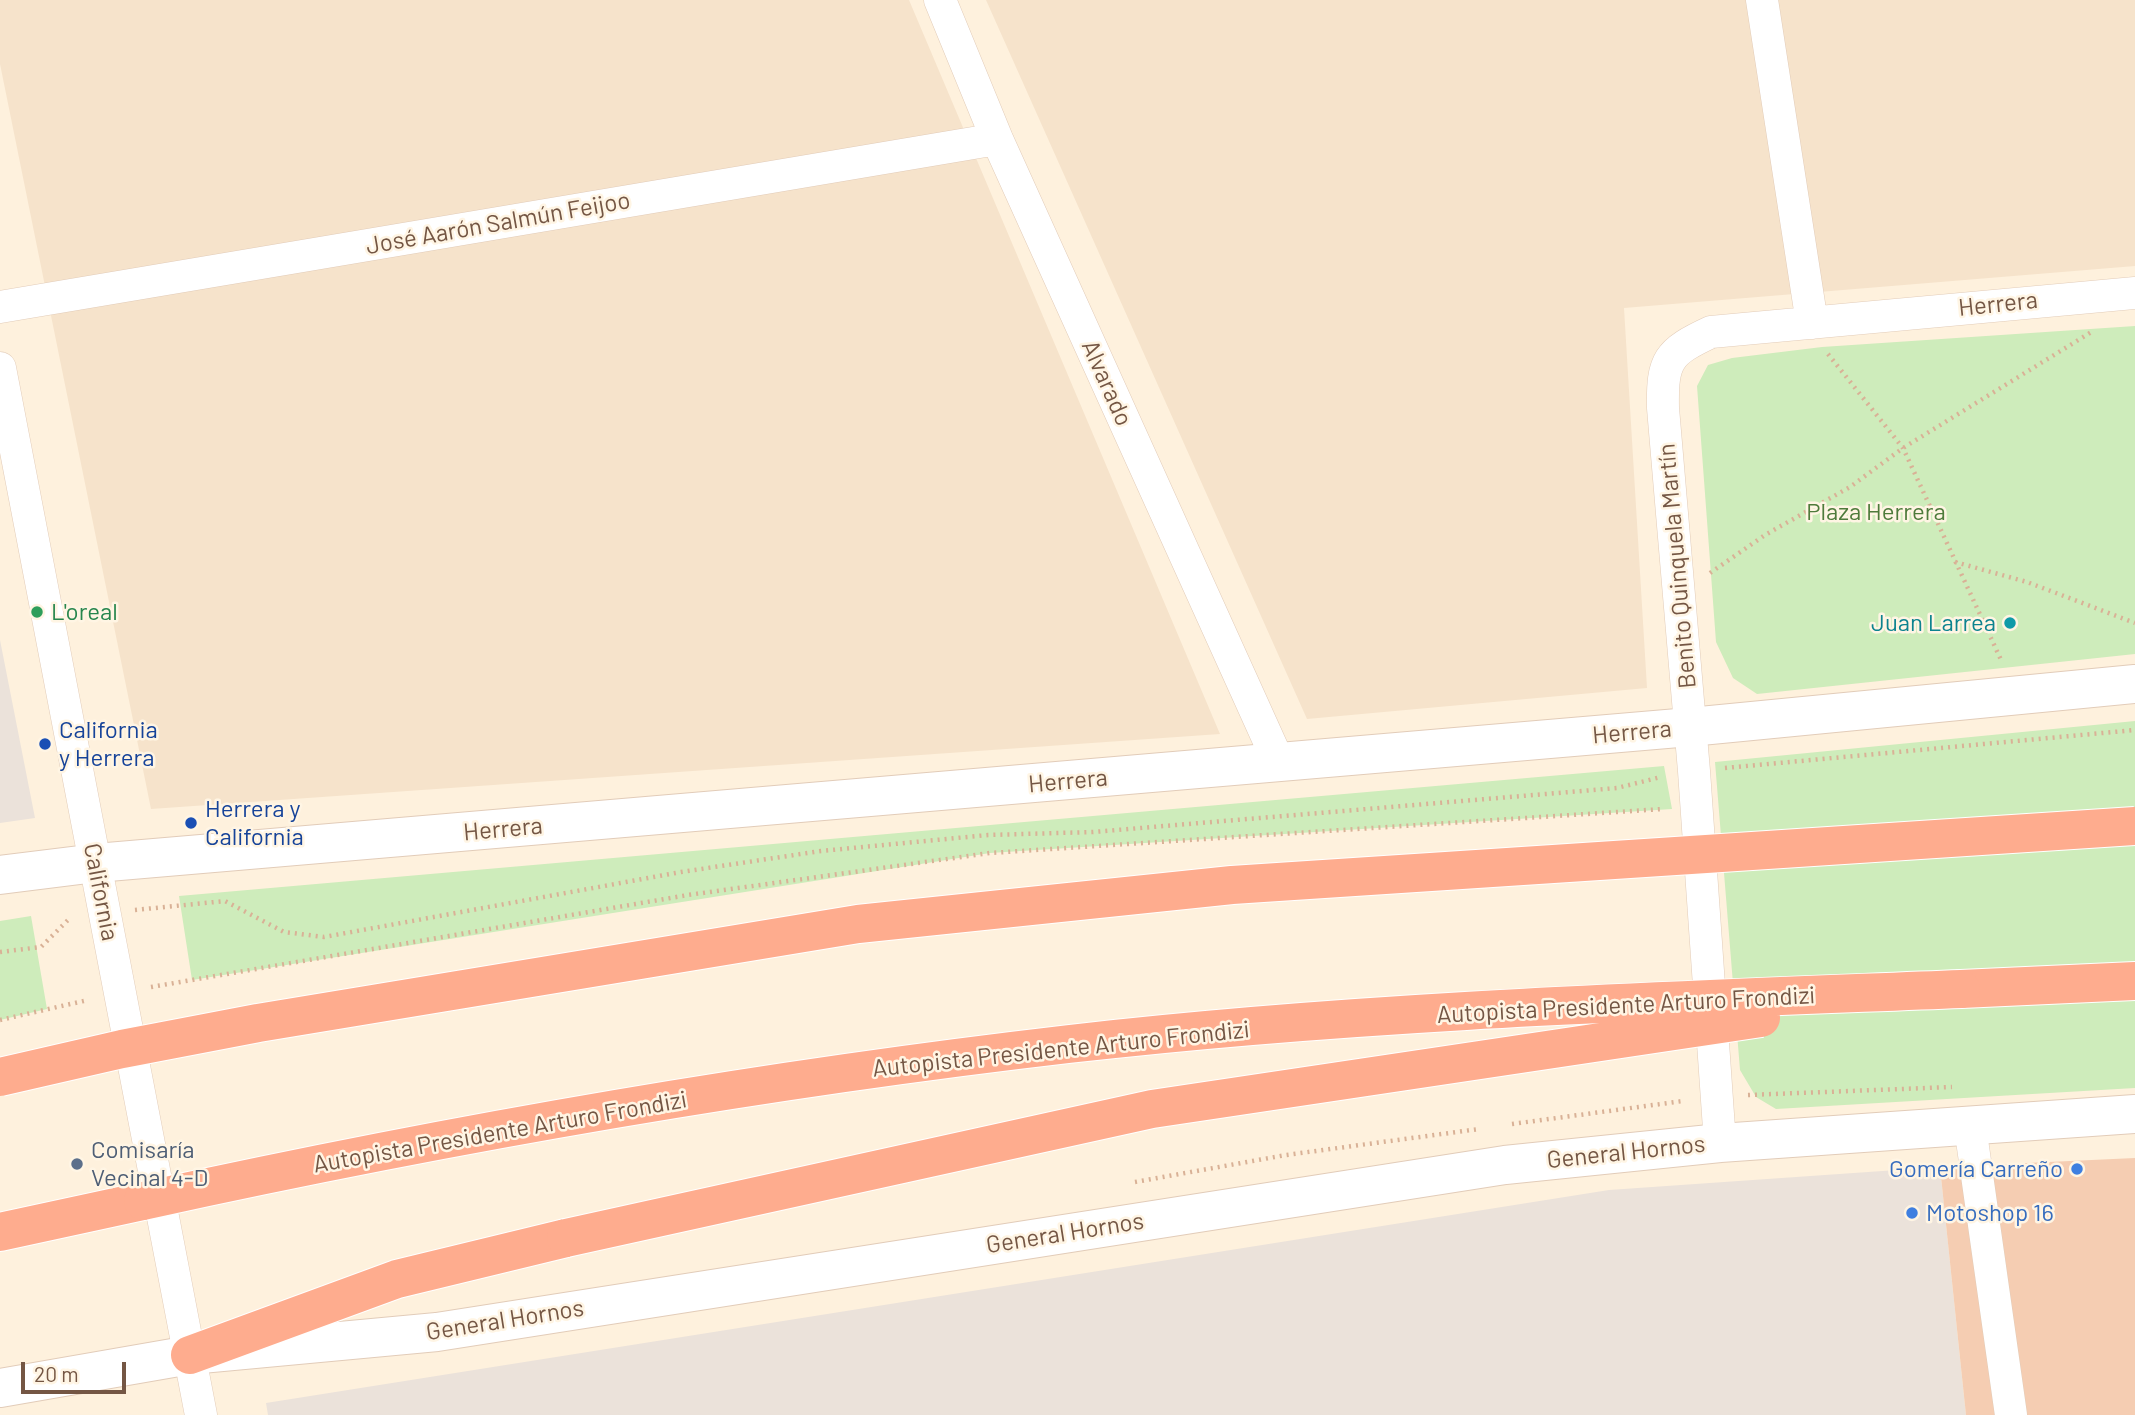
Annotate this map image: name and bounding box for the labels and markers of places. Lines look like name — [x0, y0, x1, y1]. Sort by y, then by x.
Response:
place label: L'oreal — [51, 598, 118, 626]
marker: L'oreal — [29, 604, 45, 620]
place label: Juan Larrea — [1871, 609, 1996, 637]
marker: Juan Larrea — [2002, 615, 2018, 631]
place label: California y Herrera — [59, 716, 158, 772]
marker: California y Herrera — [37, 736, 53, 752]
place label: Herrera y California — [205, 795, 304, 851]
marker: Herrera y California — [183, 815, 199, 831]
place label: Comisaría Vecinal 4-D — [91, 1136, 208, 1192]
place label: Gomería Carreño — [1889, 1155, 2063, 1183]
marker: Comisaría Vecinal 4-D — [69, 1156, 85, 1172]
marker: Gomería Carreño — [2069, 1161, 2085, 1177]
place label: Motoshop 16 — [1926, 1199, 2054, 1227]
marker: Motoshop 16 — [1904, 1205, 1920, 1221]

